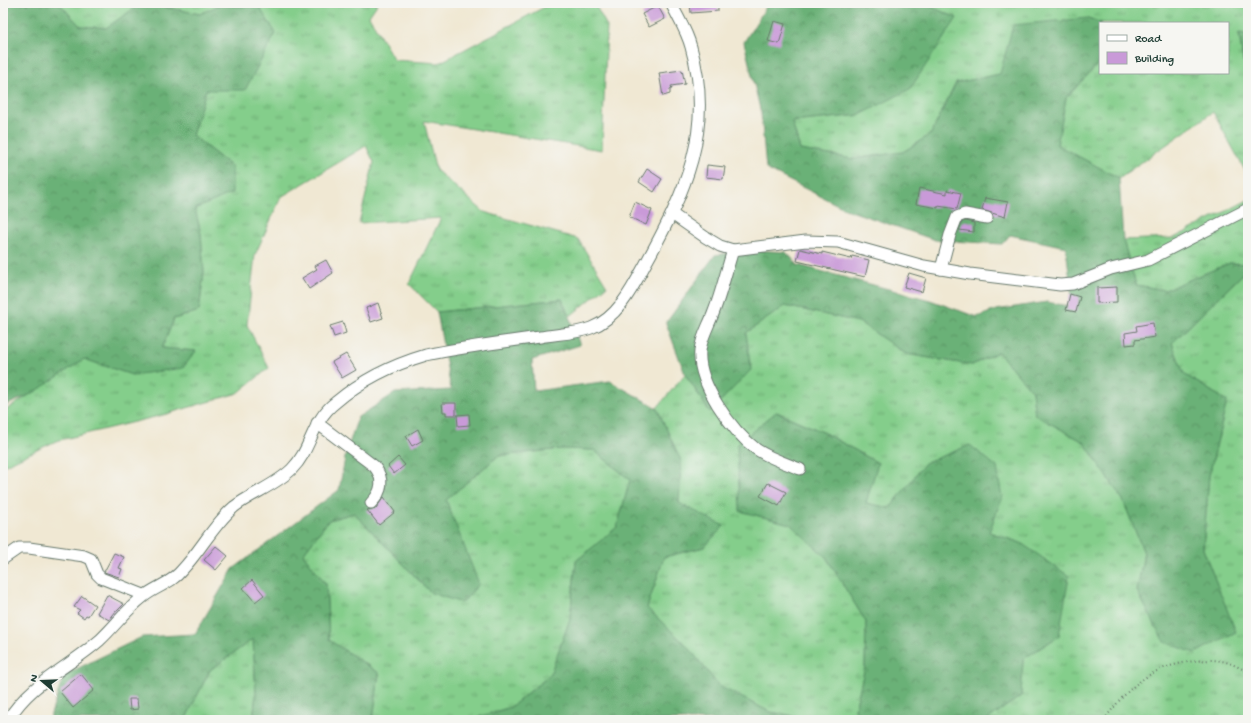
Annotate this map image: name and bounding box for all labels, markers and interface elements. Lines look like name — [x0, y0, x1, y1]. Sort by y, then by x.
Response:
legend — [1099, 22, 1229, 74]
text: Road — [1135, 33, 1162, 47]
text: Building — [1134, 53, 1174, 67]
north arrow — [22, 661, 62, 701]
text: N — [28, 673, 41, 684]

